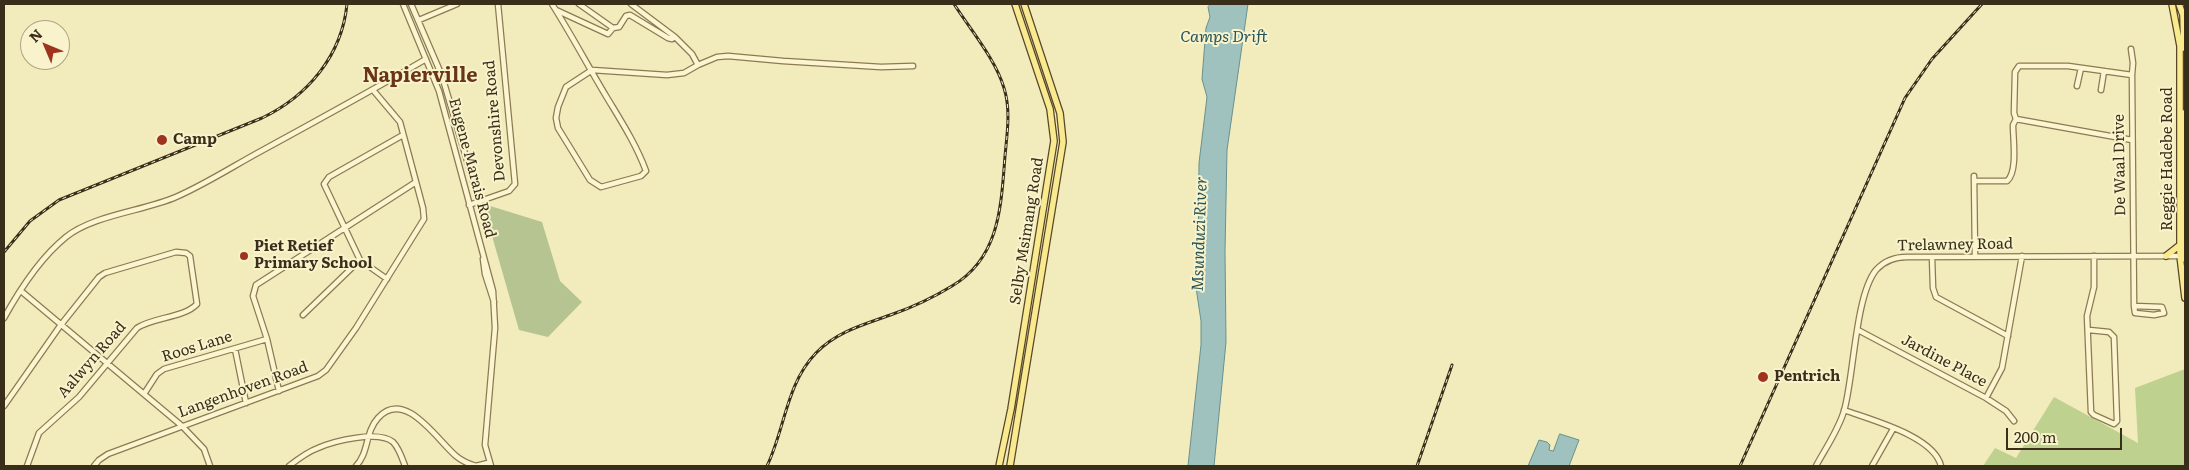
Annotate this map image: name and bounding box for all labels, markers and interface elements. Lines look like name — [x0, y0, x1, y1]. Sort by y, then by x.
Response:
north arrow — [20, 20, 70, 70]
text: N — [24, 24, 46, 46]
water label: Camps Drift — [1180, 27, 1268, 47]
street label: Devonshire Road — [481, 60, 509, 182]
district label: Napierville — [362, 64, 478, 88]
street label: Reggie Hadebe Road — [2159, 87, 2177, 231]
street label: Eugene Marais Road — [445, 96, 499, 240]
street label: De Waal Drive — [2110, 114, 2130, 216]
place label: Camp — [173, 131, 217, 149]
marker: Camp — [155, 133, 169, 147]
street label: Selby Msimang Road — [1006, 156, 1048, 306]
water label: Msunduzi River — [1188, 176, 1212, 292]
street label: Trelawney Road — [1897, 235, 2013, 255]
place label: Piet Retief Primary School — [254, 238, 373, 273]
marker: Piet Retief Primary School — [238, 250, 250, 262]
street label: Aalwyn Road — [54, 318, 130, 402]
street label: Roos Lane — [160, 328, 234, 366]
street label: Jardine Place — [1898, 331, 1990, 391]
street label: Langenhoven Road — [176, 358, 310, 422]
place label: Pentrich — [1774, 368, 1840, 386]
marker: Pentrich — [1756, 370, 1770, 384]
scale bar — [2009, 418, 2125, 450]
text: 200 m — [2014, 425, 2057, 448]

